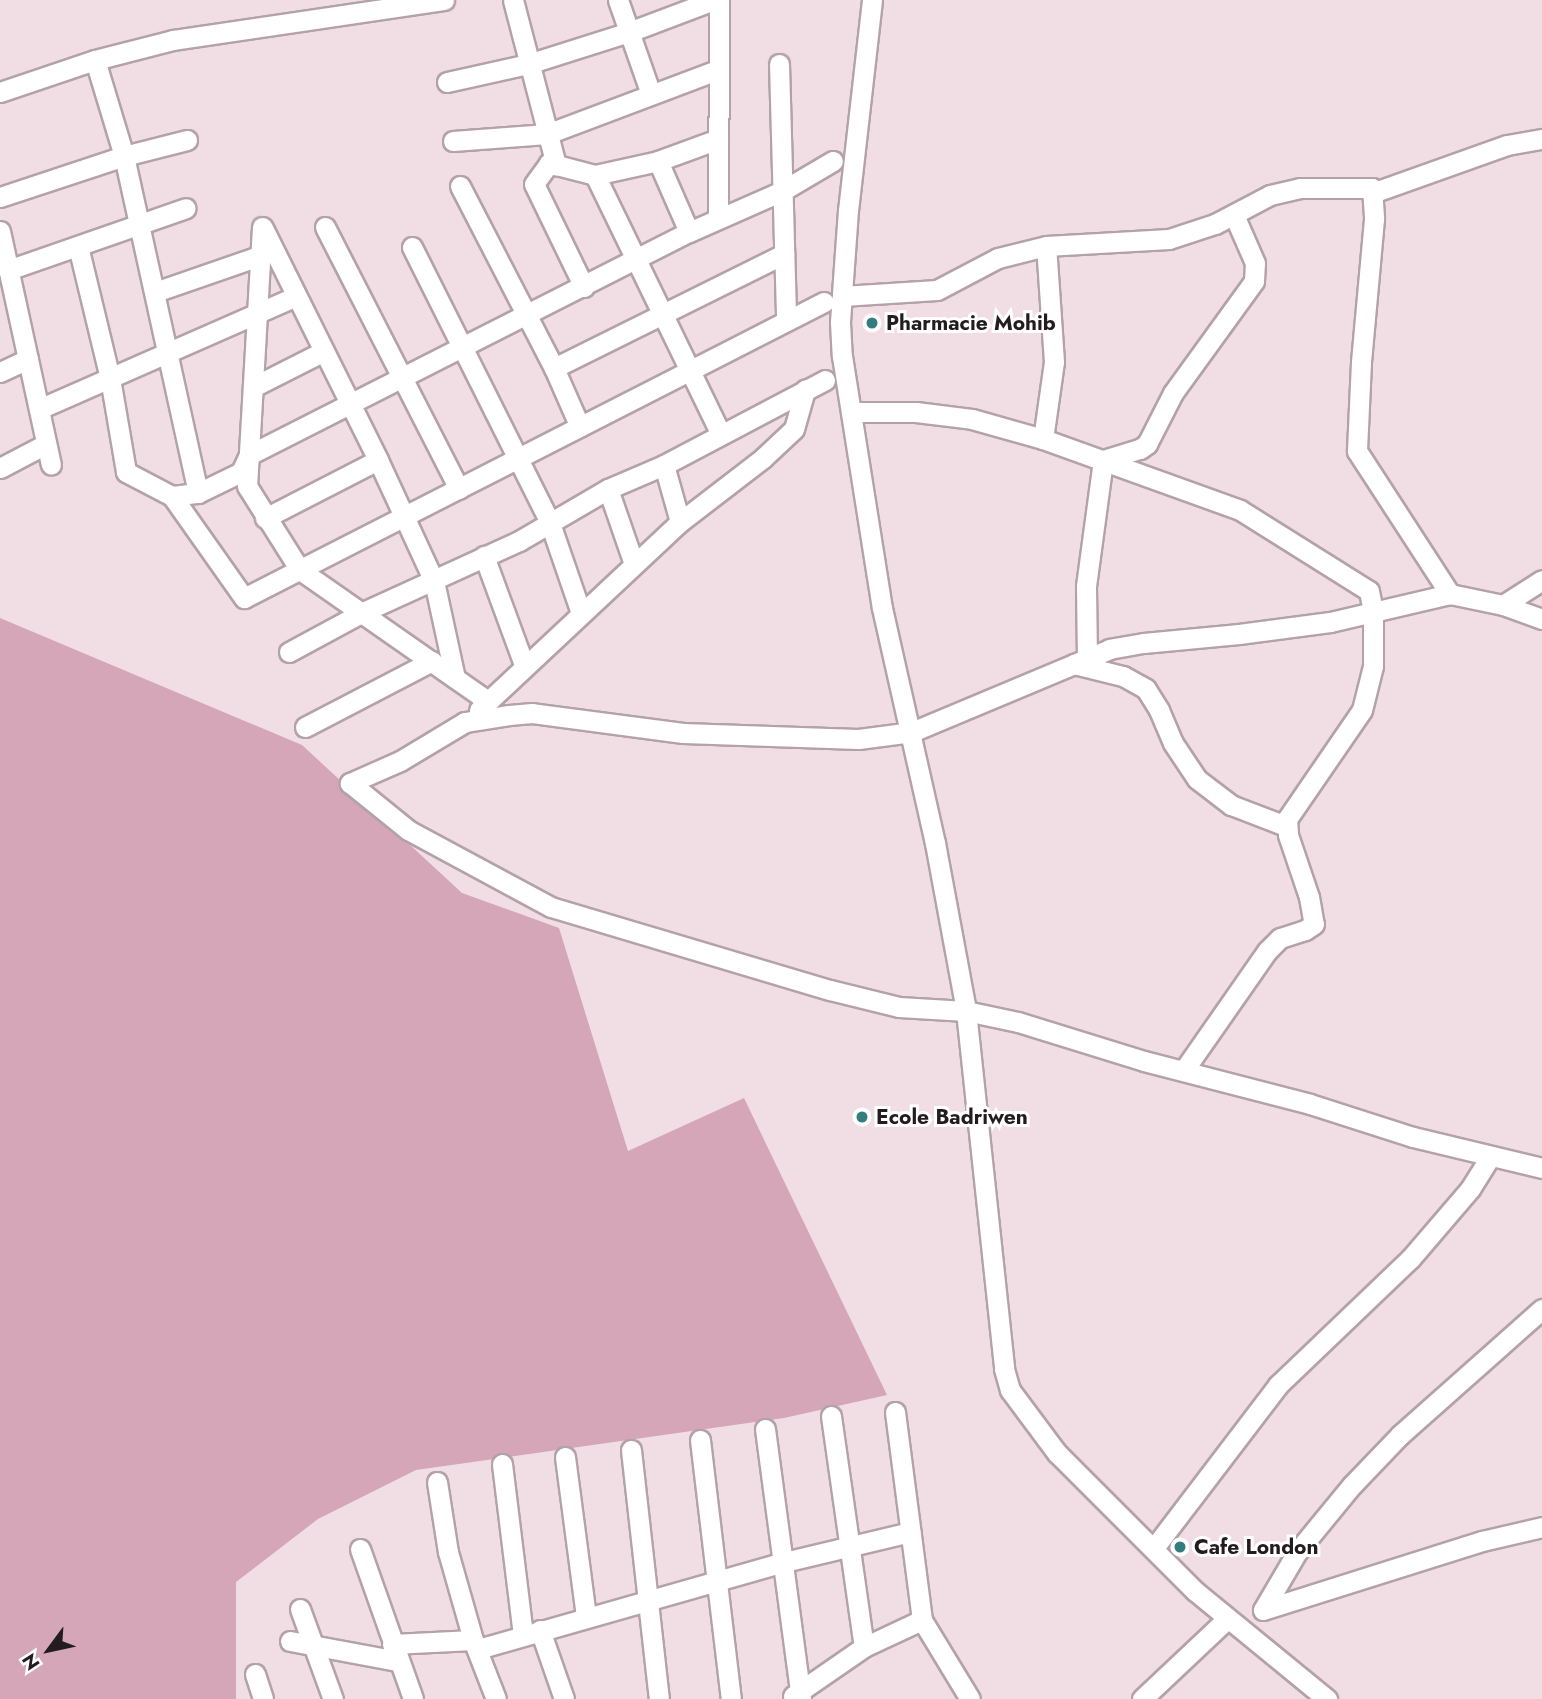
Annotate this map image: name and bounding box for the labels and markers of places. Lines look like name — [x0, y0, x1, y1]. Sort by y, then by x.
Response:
place label: Pharmacie Mohib — [886, 310, 1056, 336]
marker: Pharmacie Mohib — [864, 315, 880, 331]
place label: Ecole Badriwen — [876, 1104, 1028, 1130]
marker: Ecole Badriwen — [854, 1109, 870, 1125]
place label: Cafe London — [1194, 1534, 1319, 1560]
marker: Cafe London — [1172, 1539, 1188, 1555]

